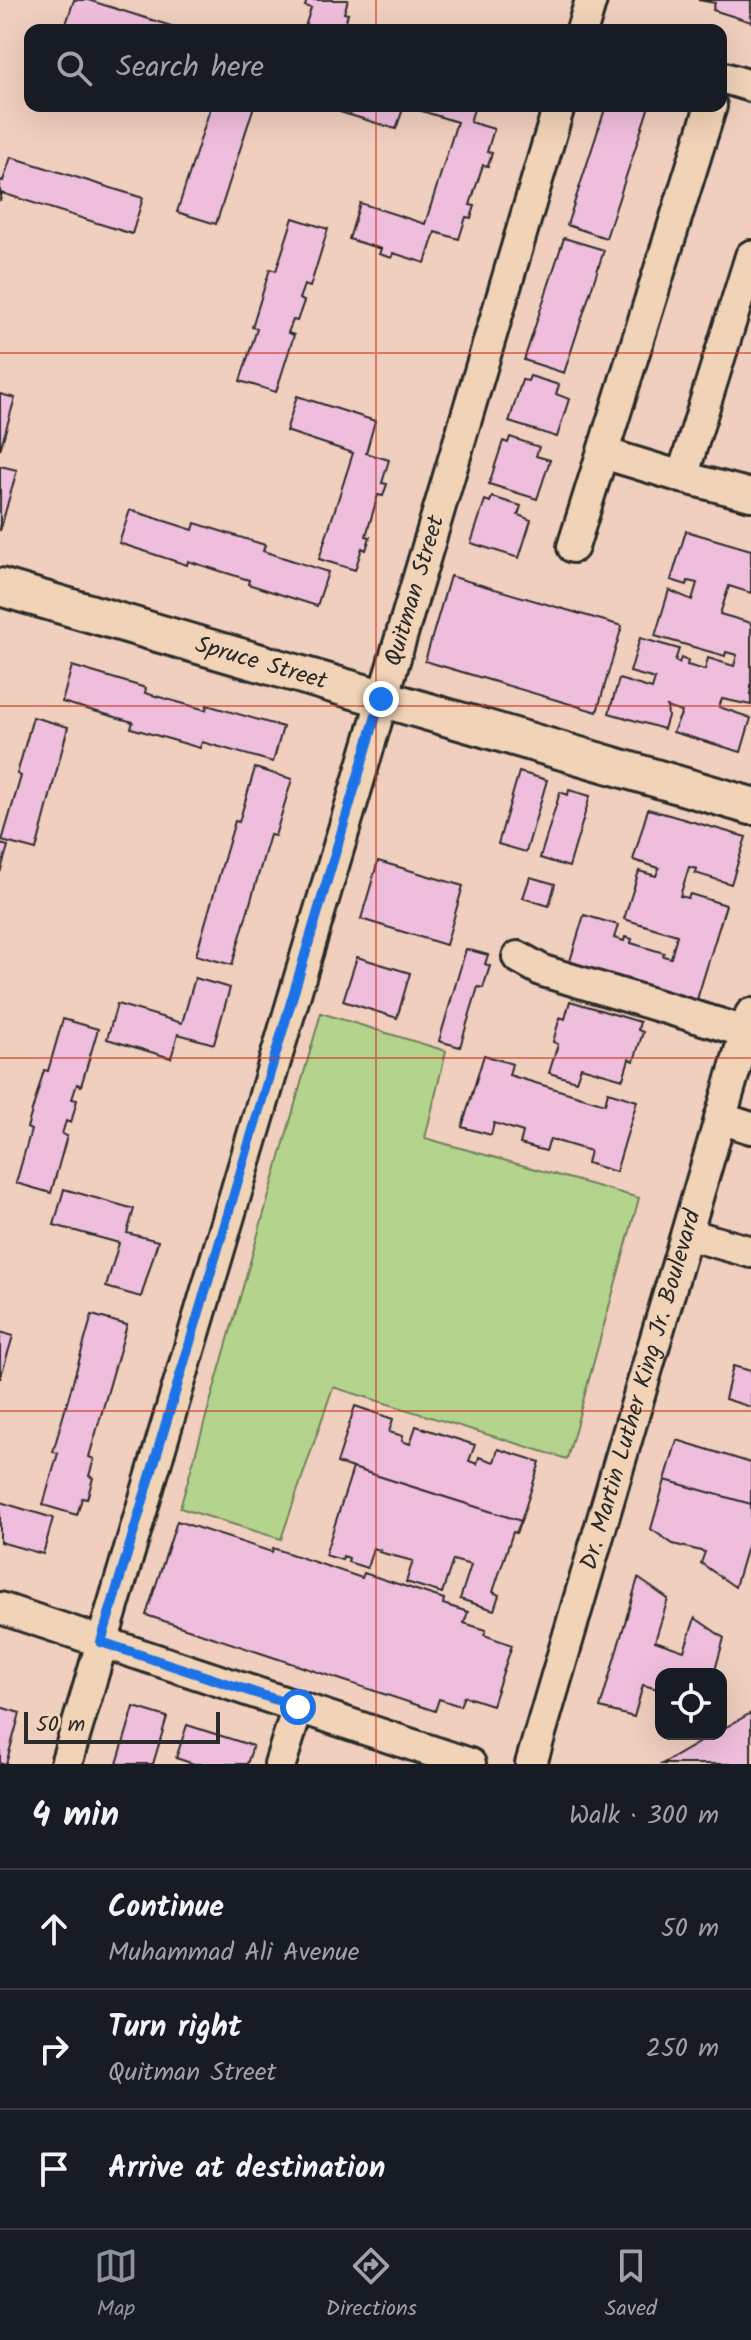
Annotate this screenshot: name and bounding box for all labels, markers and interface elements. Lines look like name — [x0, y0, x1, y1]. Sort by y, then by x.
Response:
search box — [24, 24, 727, 112]
text: Search here — [116, 44, 264, 92]
icon: search — [52, 46, 96, 90]
street label: Quitman Street — [374, 510, 456, 671]
street label: Spruce Street — [190, 625, 332, 701]
route end — [363, 681, 399, 717]
street label: Dr. Martin Luther King Jr. Boulevard — [569, 1204, 712, 1575]
map controls — [655, 1668, 727, 1740]
button: locate — [655, 1668, 727, 1740]
route start — [280, 1689, 316, 1725]
scale bar — [24, 1708, 220, 1744]
text: 50 m — [36, 1708, 85, 1743]
text: 4 min — [32, 1789, 119, 1843]
text: Walk · 300 m — [569, 1795, 719, 1837]
text: Continue — [108, 1884, 224, 1932]
icon: ahead — [32, 1907, 76, 1951]
text: 50 m — [661, 1908, 719, 1950]
text: Muhammad Ali Avenue — [108, 1932, 359, 1974]
text: Turn right — [108, 2004, 241, 2052]
icon: right — [32, 2027, 76, 2071]
text: 250 m — [646, 2028, 719, 2070]
text: Quitman Street — [108, 2052, 277, 2094]
text: Arrive at destination — [108, 2145, 385, 2193]
icon: arrive — [32, 2147, 76, 2191]
tab: Map — [94, 2244, 138, 2327]
tab: Directions — [326, 2244, 417, 2327]
tab: Saved — [605, 2244, 657, 2327]

